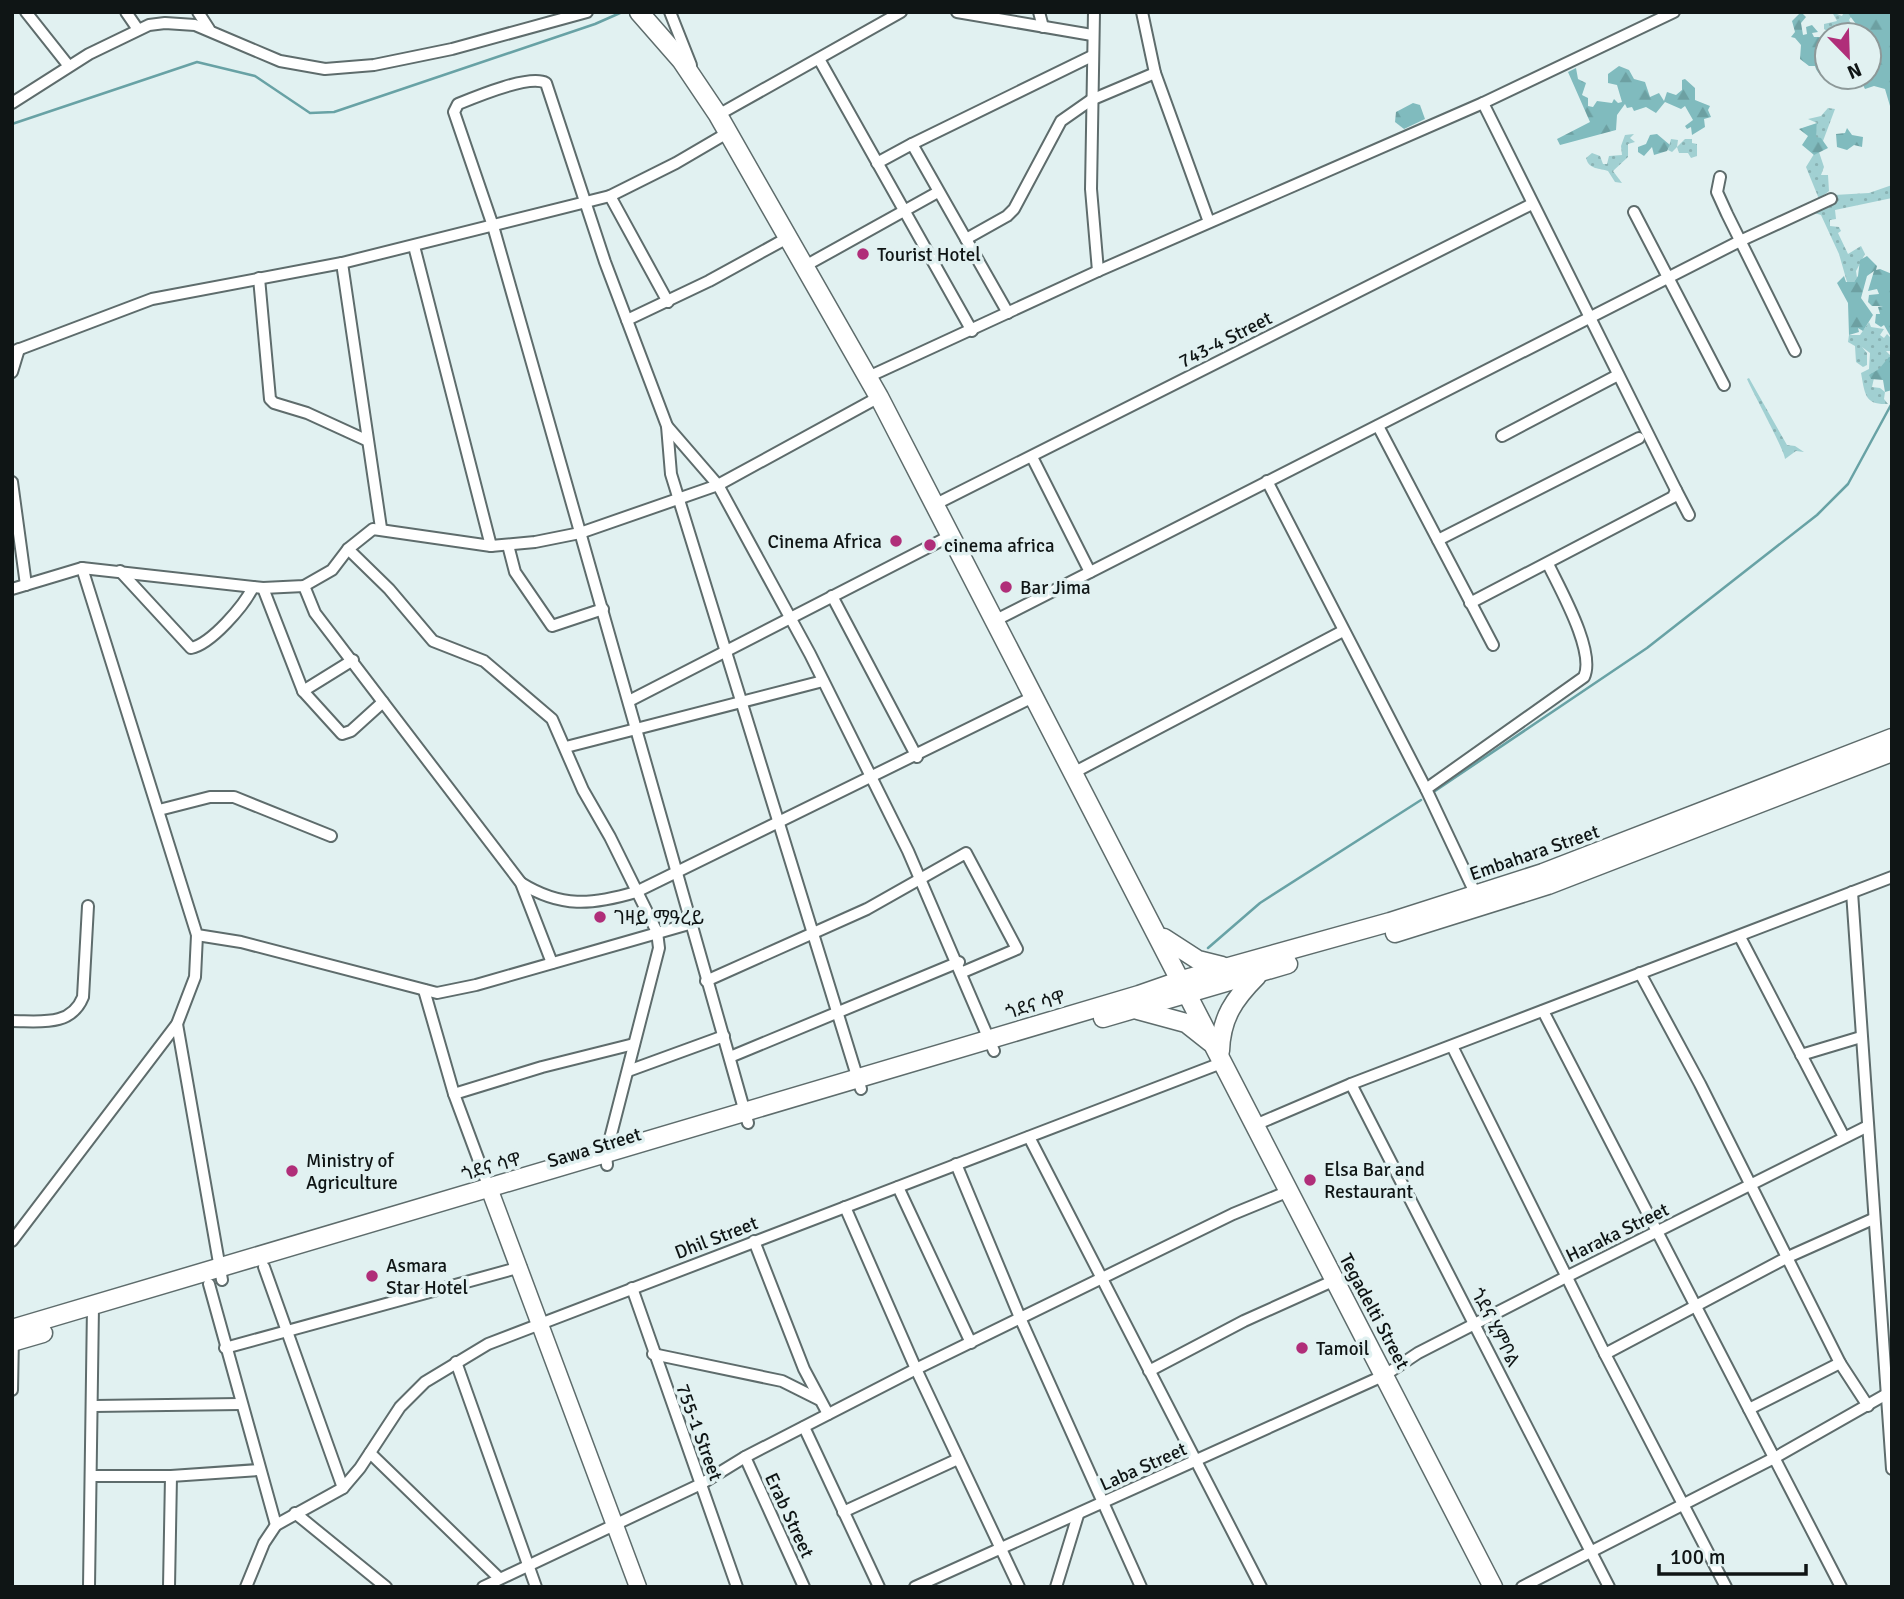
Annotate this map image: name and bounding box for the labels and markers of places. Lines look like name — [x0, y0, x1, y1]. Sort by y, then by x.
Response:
place label: Tourist Hotel — [877, 243, 981, 267]
marker: Tourist Hotel — [855, 246, 871, 262]
place label: Cinema Africa — [767, 530, 882, 554]
marker: Cinema Africa — [888, 533, 904, 549]
place label: cinema africa — [944, 534, 1055, 558]
marker: cinema africa — [922, 537, 938, 553]
place label: Bar Jima — [1020, 576, 1091, 600]
marker: Bar Jima — [998, 579, 1014, 595]
place label: ገዛይ ማዓረይ — [614, 906, 704, 930]
marker: ገዛይ ማዓረይ — [592, 909, 608, 925]
place label: Ministry of Agriculture — [306, 1149, 398, 1195]
place label: Elsa Bar and Restaurant — [1324, 1158, 1425, 1204]
marker: Ministry of Agriculture — [284, 1163, 300, 1179]
marker: Elsa Bar and Restaurant — [1302, 1172, 1318, 1188]
place label: Asmara Star Hotel — [386, 1254, 468, 1300]
marker: Asmara Star Hotel — [364, 1268, 380, 1284]
place label: Tamoil — [1316, 1337, 1369, 1361]
marker: Tamoil — [1294, 1340, 1310, 1356]

